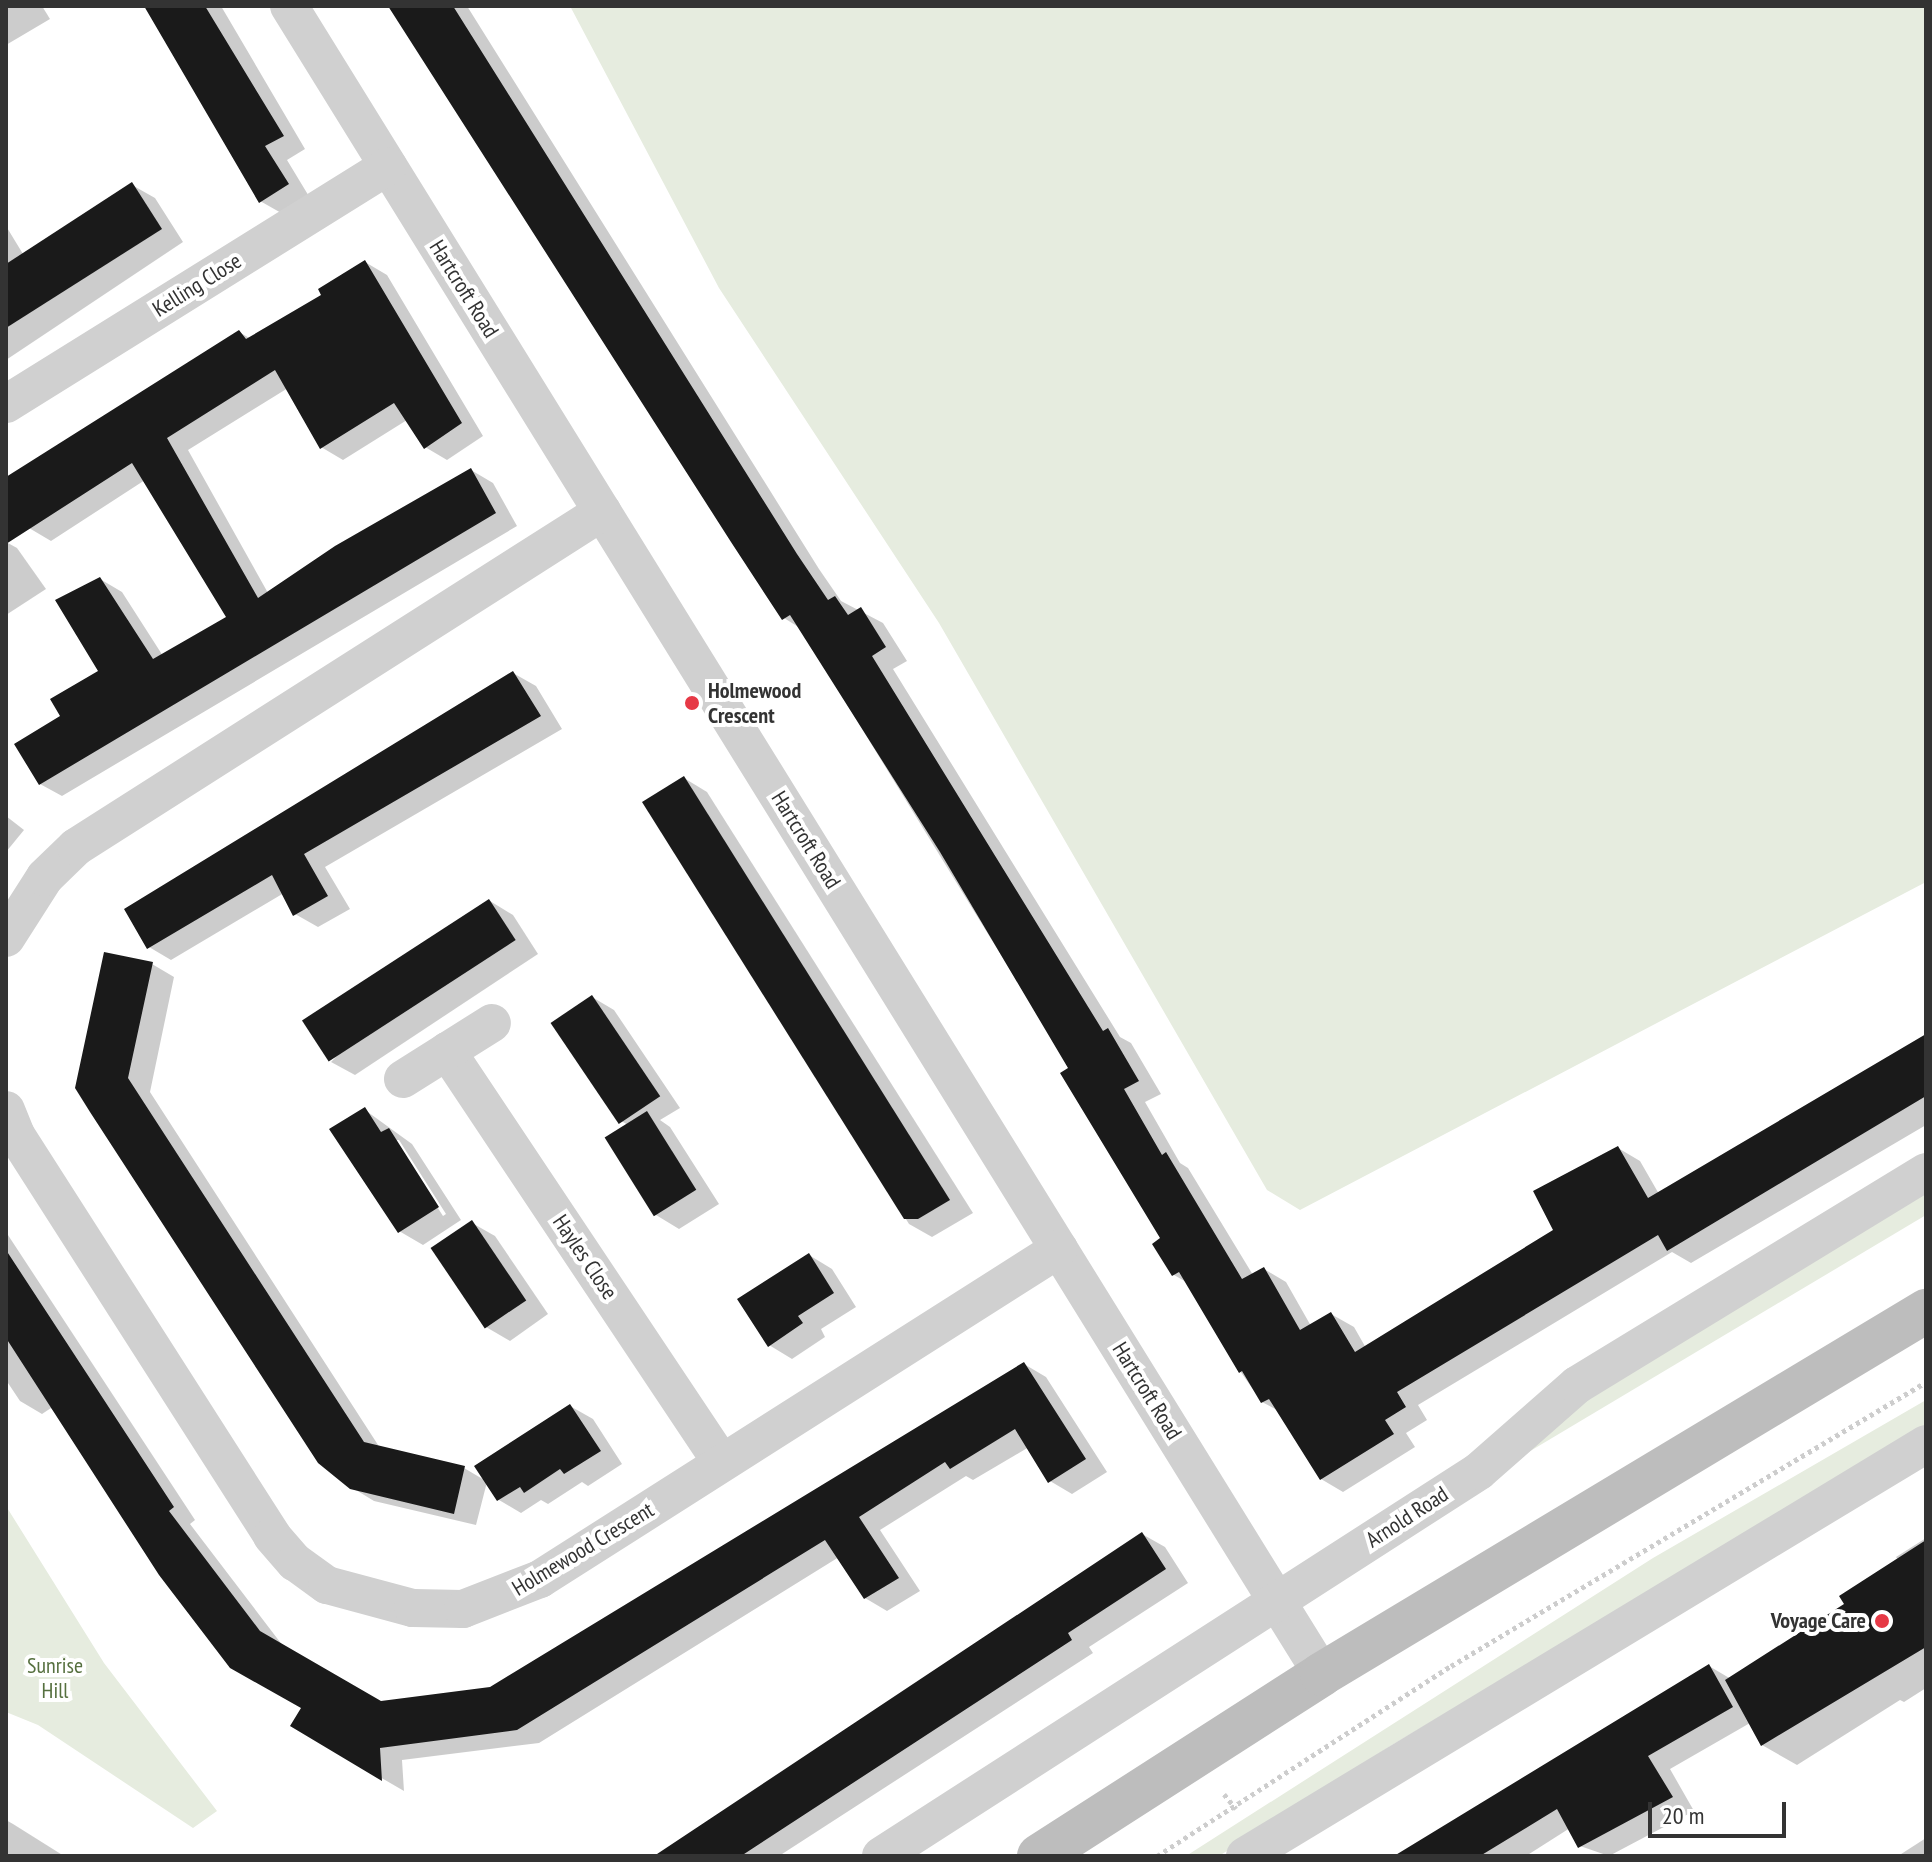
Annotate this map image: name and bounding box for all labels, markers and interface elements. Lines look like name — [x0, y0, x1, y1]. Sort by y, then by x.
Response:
street label: Hartcroft Road — [424, 235, 504, 343]
street label: Kelling Close — [148, 248, 246, 322]
place label: Holmewood Crescent — [708, 677, 801, 728]
marker: Holmewood Crescent — [683, 694, 701, 712]
street label: Hartcroft Road — [766, 786, 846, 894]
street label: Hayles Close — [547, 1210, 623, 1304]
street label: Hartcroft Road — [1107, 1337, 1187, 1445]
street label: Arnold Road — [1361, 1481, 1453, 1553]
street label: Holmewood Crescent — [508, 1496, 658, 1602]
place label: Voyage Care — [1770, 1608, 1866, 1634]
marker: Voyage Care — [1873, 1612, 1891, 1630]
park label: Sunrise Hill — [27, 1652, 83, 1704]
scale bar — [1652, 1786, 1790, 1836]
text: 20 m — [1662, 1800, 1704, 1831]

